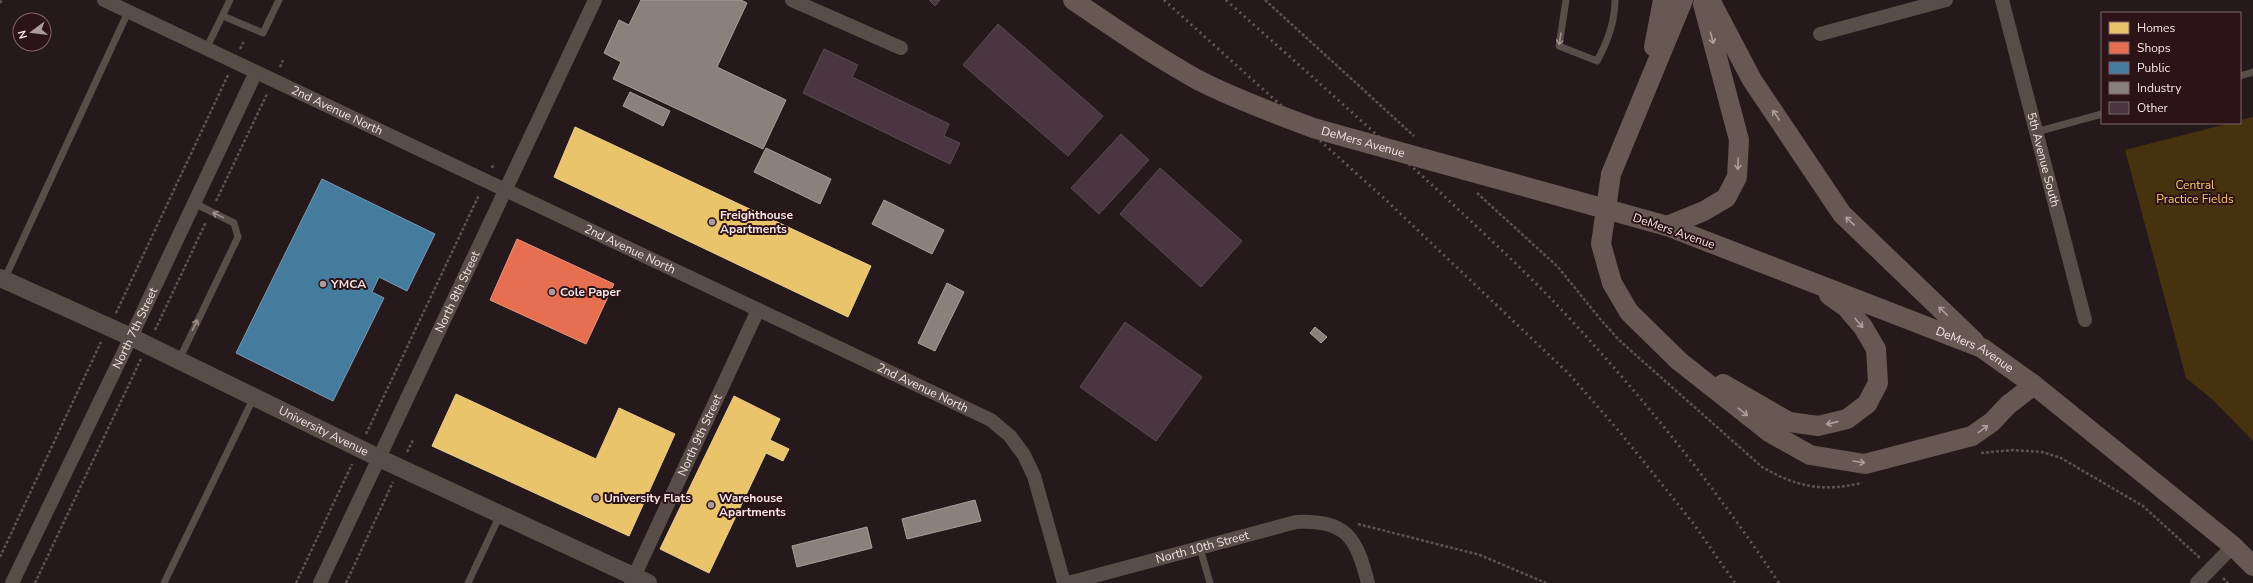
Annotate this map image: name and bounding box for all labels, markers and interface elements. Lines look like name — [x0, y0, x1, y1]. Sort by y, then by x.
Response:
north arrow — [12, 12, 52, 52]
legend — [2101, 12, 2241, 124]
text: Homes — [2137, 20, 2175, 36]
text: N — [15, 29, 31, 40]
one-way arrow — [1709, 31, 1716, 44]
one-way arrow — [1556, 32, 1564, 45]
text: Shops — [2137, 40, 2171, 56]
text: Public — [2137, 60, 2171, 76]
text: Industry — [2137, 80, 2182, 96]
street label: 2nd Avenue North — [289, 82, 385, 139]
text: Other — [2137, 100, 2169, 116]
one-way arrow — [1772, 109, 1780, 120]
street label: 5th Avenue South — [2023, 111, 2063, 209]
street label: DeMers Avenue — [1319, 123, 1407, 161]
one-way arrow — [1734, 157, 1741, 170]
park label: Central Practice Fields — [2156, 177, 2234, 207]
place label: Freighthouse Apartments — [720, 207, 793, 237]
street label: DeMers Avenue — [1631, 209, 1717, 253]
one-way arrow — [213, 211, 225, 218]
one-way arrow — [1845, 216, 1855, 226]
marker: Freighthouse Apartments — [707, 217, 717, 227]
street label: 2nd Avenue North — [582, 221, 678, 278]
street label: North 8th Street — [431, 248, 484, 335]
place label: YMCA — [330, 276, 366, 292]
marker: YMCA — [318, 279, 328, 289]
street label: North 7th Street — [109, 284, 162, 372]
place label: Cole Paper — [560, 284, 621, 300]
marker: Cole Paper — [547, 287, 557, 297]
one-way arrow — [1938, 306, 1948, 316]
one-way arrow — [1855, 317, 1864, 328]
one-way arrow — [192, 320, 200, 332]
street label: DeMers Avenue — [1934, 323, 2017, 376]
street label: 2nd Avenue North — [875, 359, 971, 416]
street label: North 9th Street — [674, 391, 726, 479]
street label: University Avenue — [276, 402, 371, 460]
one-way arrow — [1737, 407, 1748, 416]
one-way arrow — [1825, 419, 1838, 427]
one-way arrow — [1977, 425, 1988, 433]
one-way arrow — [1852, 459, 1865, 467]
place label: University Flats — [604, 490, 691, 506]
place label: Warehouse Apartments — [719, 490, 786, 520]
marker: University Flats — [591, 493, 601, 503]
marker: Warehouse Apartments — [706, 500, 716, 510]
street label: North 10th Street — [1154, 527, 1251, 567]

